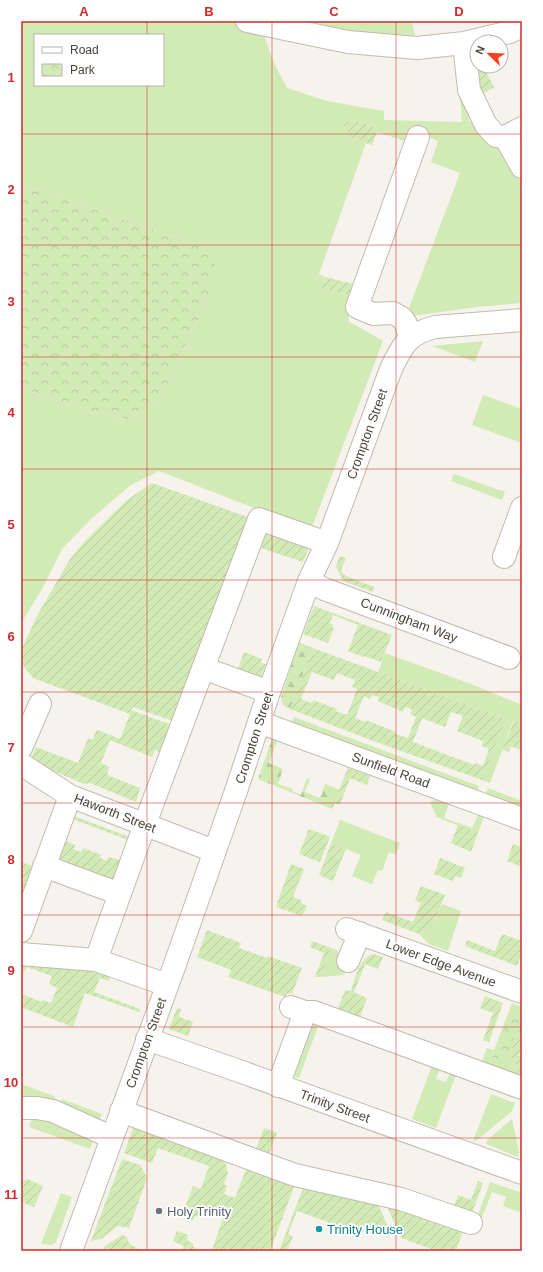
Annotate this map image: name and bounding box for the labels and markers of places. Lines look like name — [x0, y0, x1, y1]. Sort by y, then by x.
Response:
place label: Holy Trinity — [167, 1204, 232, 1219]
marker: Holy Trinity — [154, 1206, 164, 1216]
place label: Trinity House — [327, 1222, 403, 1237]
marker: Trinity House — [314, 1224, 324, 1234]

